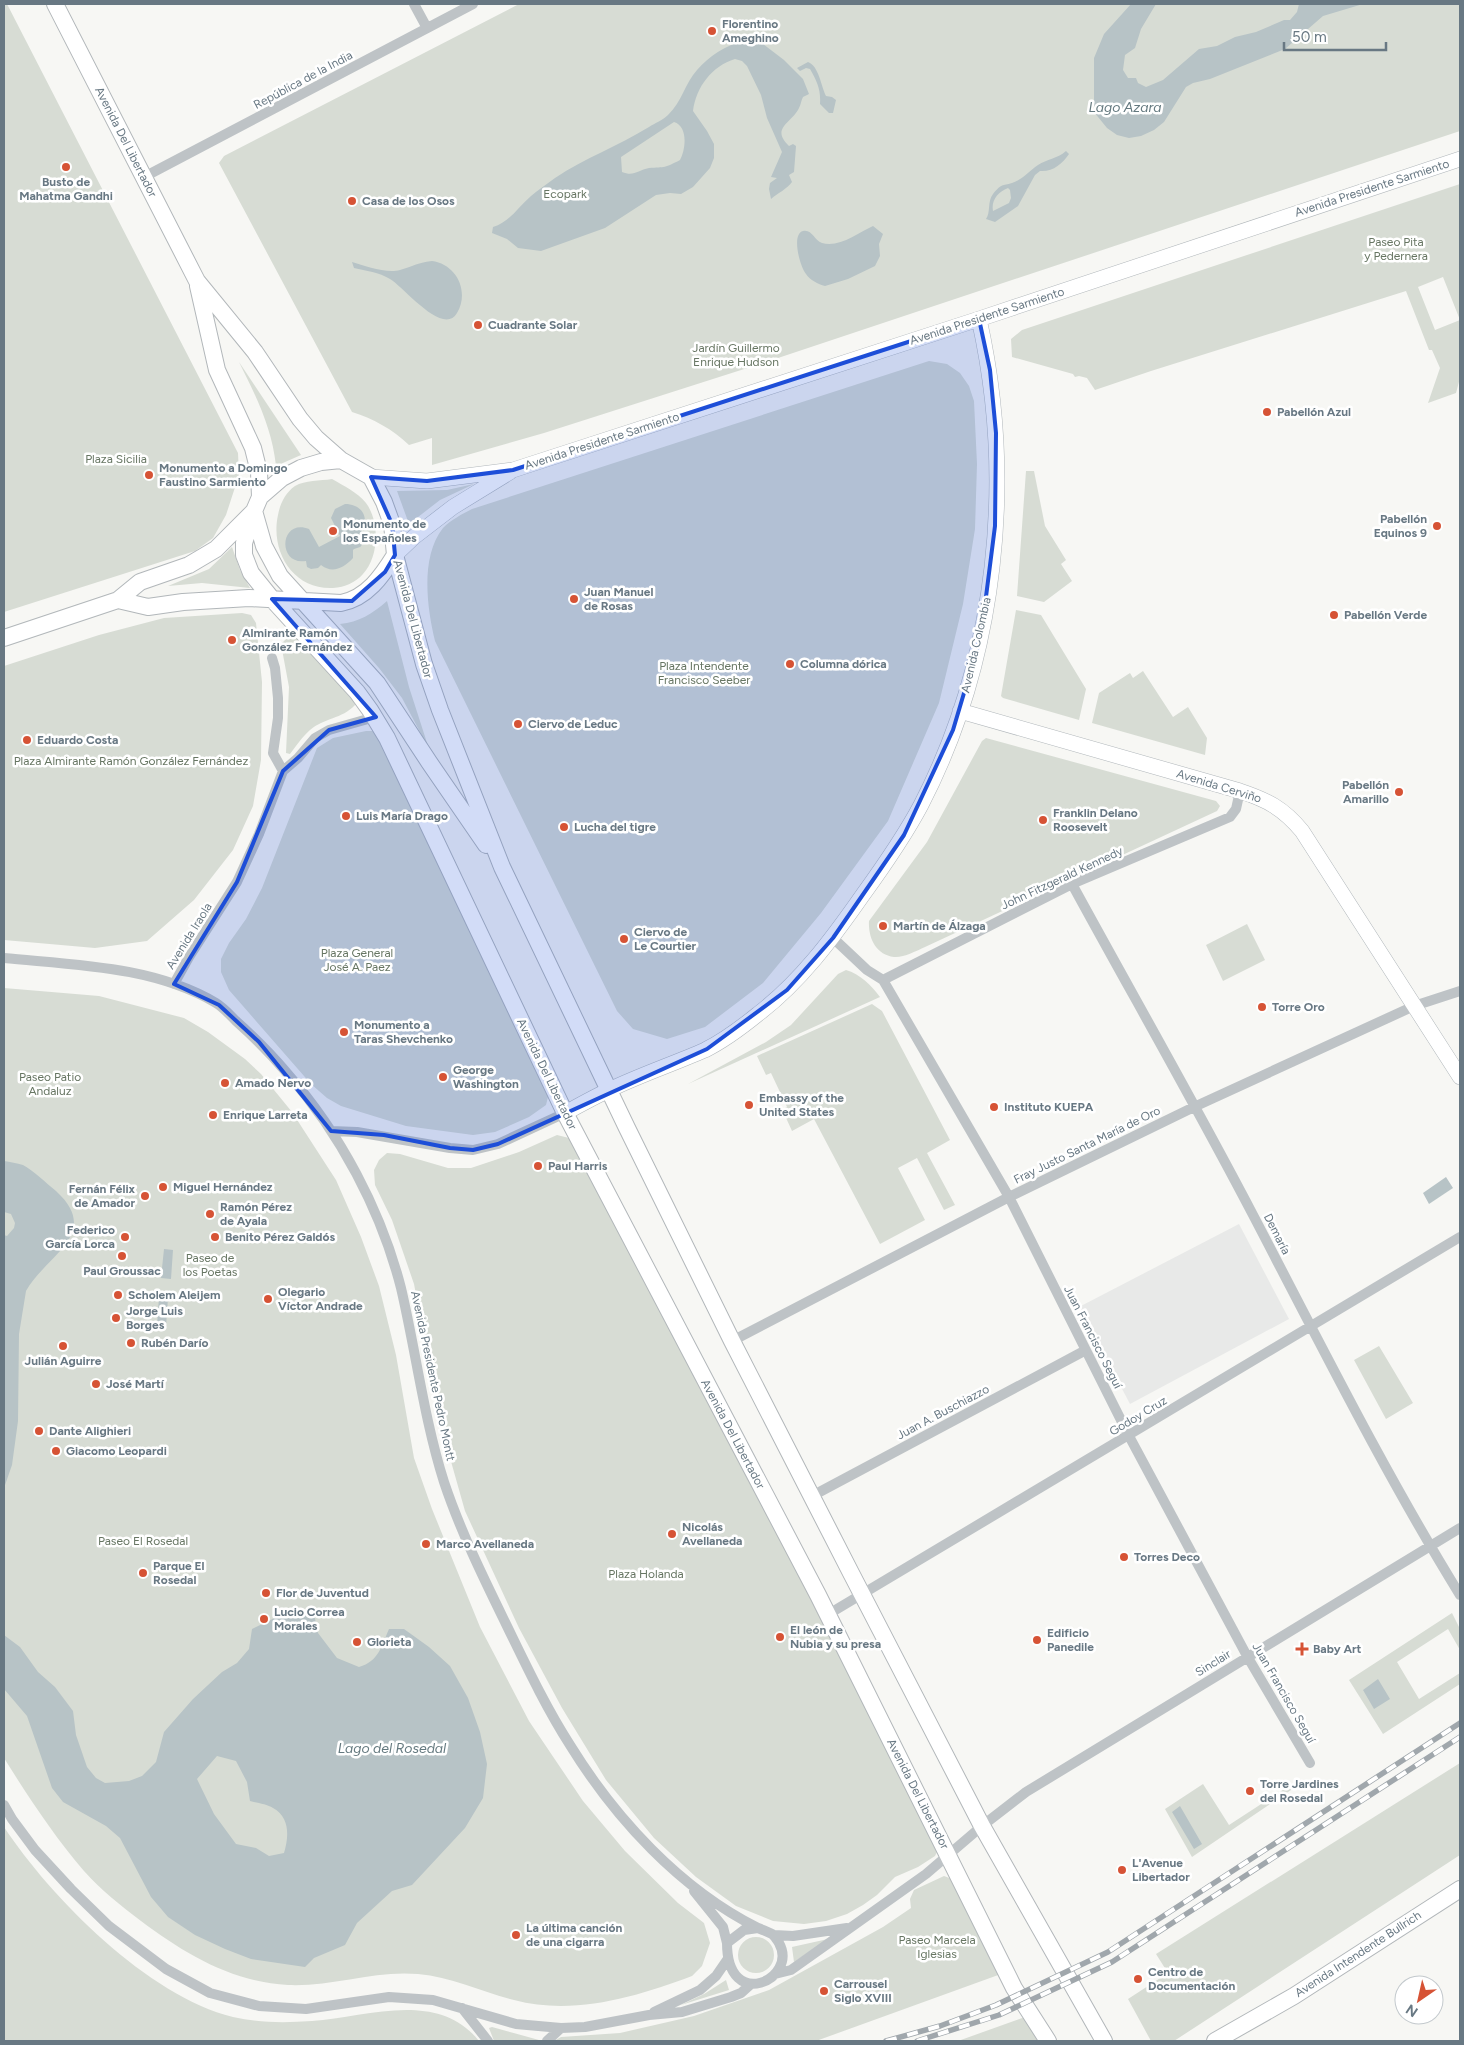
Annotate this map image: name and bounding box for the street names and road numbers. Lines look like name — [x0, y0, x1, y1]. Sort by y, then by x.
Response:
street label: República de la India — [251, 48, 355, 112]
street label: Avenida Del Libertador — [92, 84, 160, 200]
street label: Avenida Presidente Sarmiento — [1293, 156, 1451, 220]
street label: Avenida Presidente Sarmiento — [908, 284, 1066, 348]
street label: Avenida Presidente Sarmiento — [523, 409, 681, 473]
street label: Avenida Del Libertador — [390, 558, 436, 680]
street label: Avenida Colombia — [958, 596, 994, 694]
street label: Avenida Cerviño — [1175, 766, 1263, 806]
street label: John Fitzgerald Kennedy — [999, 843, 1126, 912]
street label: Avenida Iraola — [163, 900, 215, 972]
street label: Avenida Del Libertador — [514, 1016, 580, 1132]
street label: Fray Justo Santa María de Oro — [1011, 1103, 1163, 1187]
street label: Demaría — [1261, 1211, 1293, 1257]
street label: Juan Francisco Seguí — [1061, 1283, 1126, 1392]
street label: Avenida Presidente Pedro Montt — [408, 1290, 458, 1463]
street label: Avenida Del Libertador — [698, 1377, 768, 1491]
street label: Juan A. Buschiazzo — [894, 1382, 992, 1442]
street label: Godoy Cruz — [1107, 1393, 1169, 1439]
street label: Juan Francisco Seguí — [1250, 1640, 1319, 1747]
street label: Sinclair — [1193, 1647, 1233, 1679]
street label: Avenida Del Libertador — [884, 1736, 952, 1852]
street label: Avenida Intendente Bullrich — [1292, 1908, 1424, 2000]

